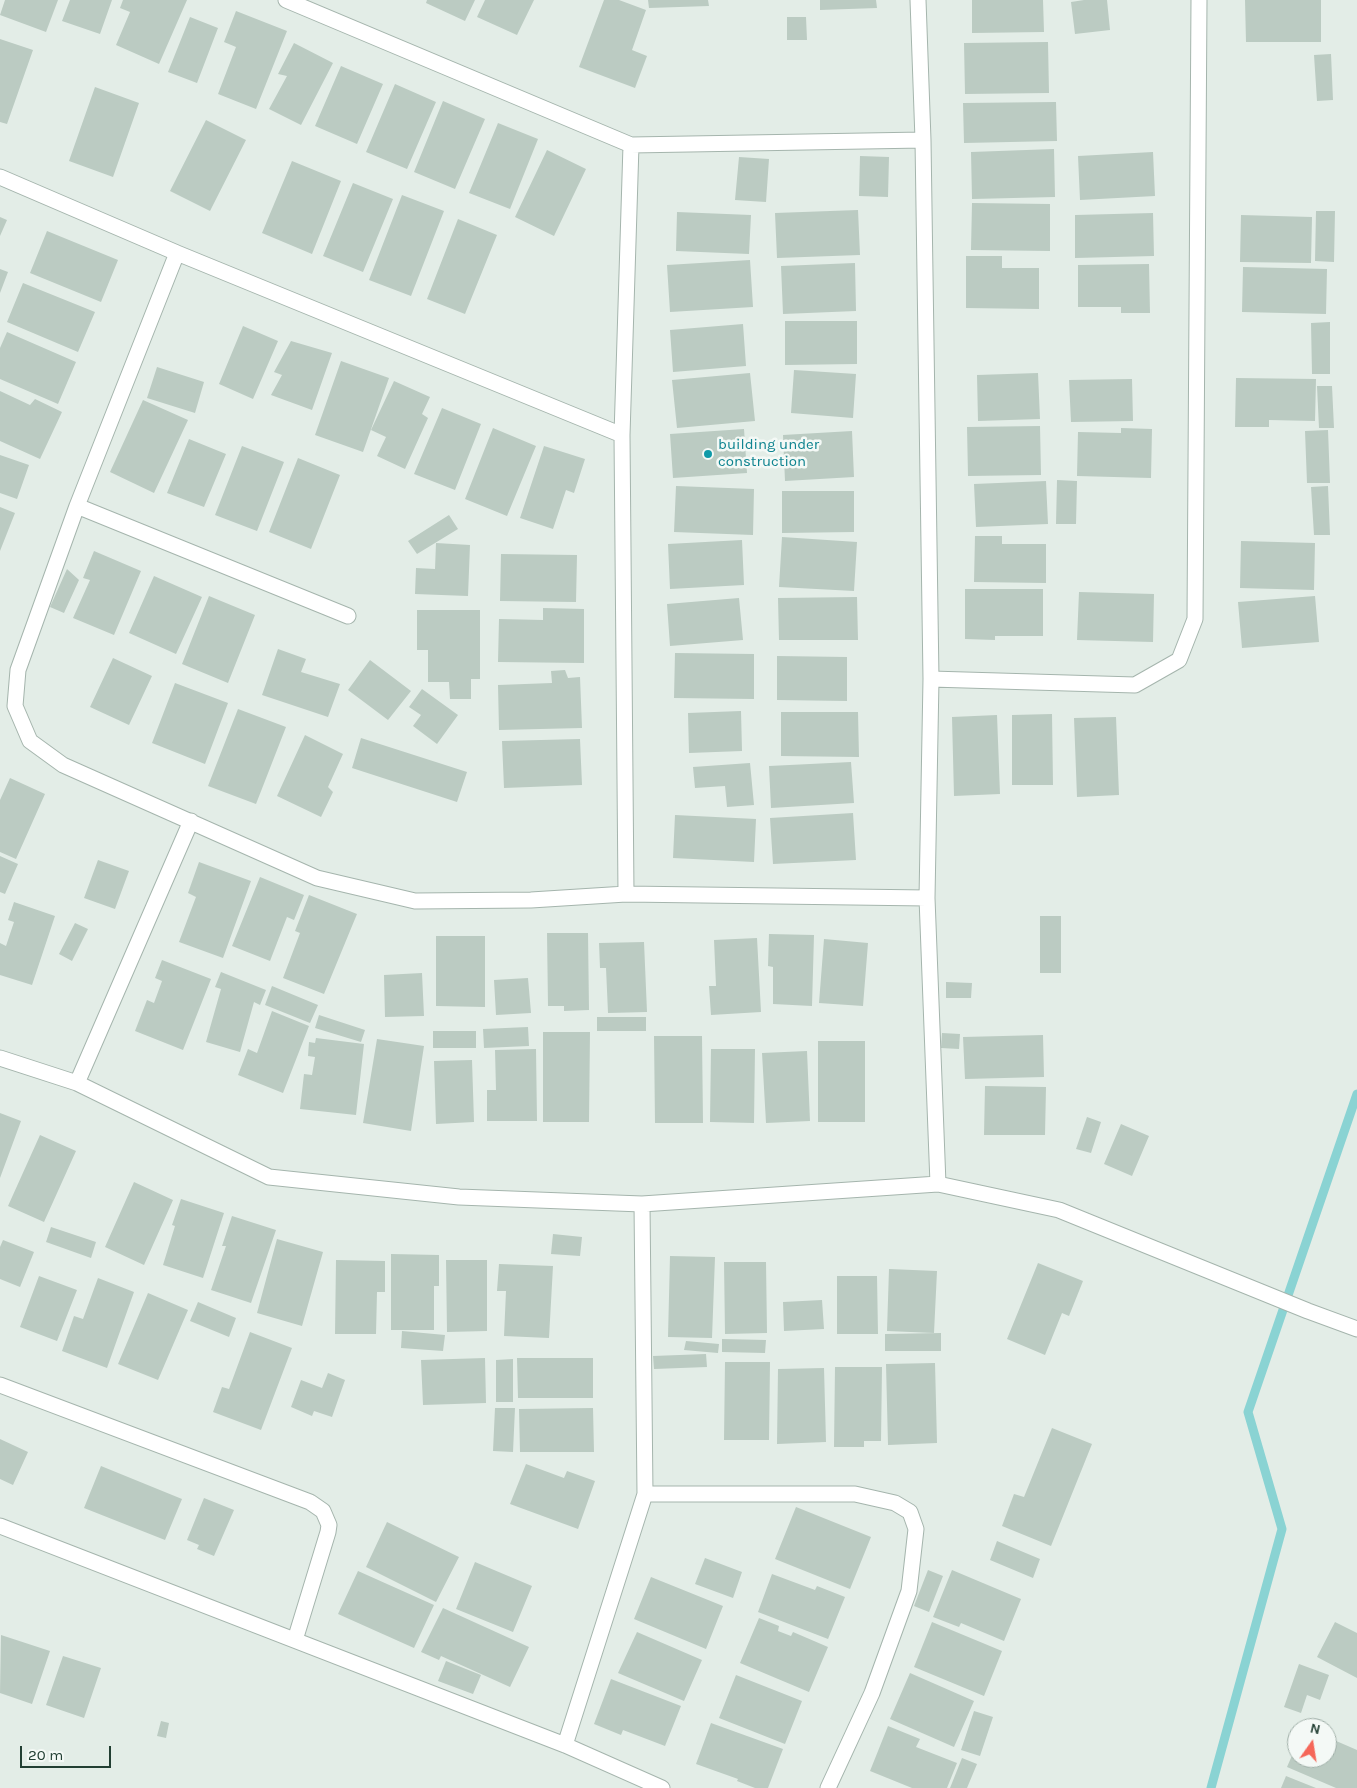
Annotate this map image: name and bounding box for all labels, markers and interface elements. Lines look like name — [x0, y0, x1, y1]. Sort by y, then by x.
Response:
place label: building under construction — [718, 436, 819, 471]
marker: building under construction — [702, 448, 714, 460]
north arrow — [1287, 1718, 1337, 1768]
text: N — [1308, 1719, 1322, 1738]
scale bar — [22, 1736, 114, 1768]
text: 20 m — [28, 1746, 63, 1764]

